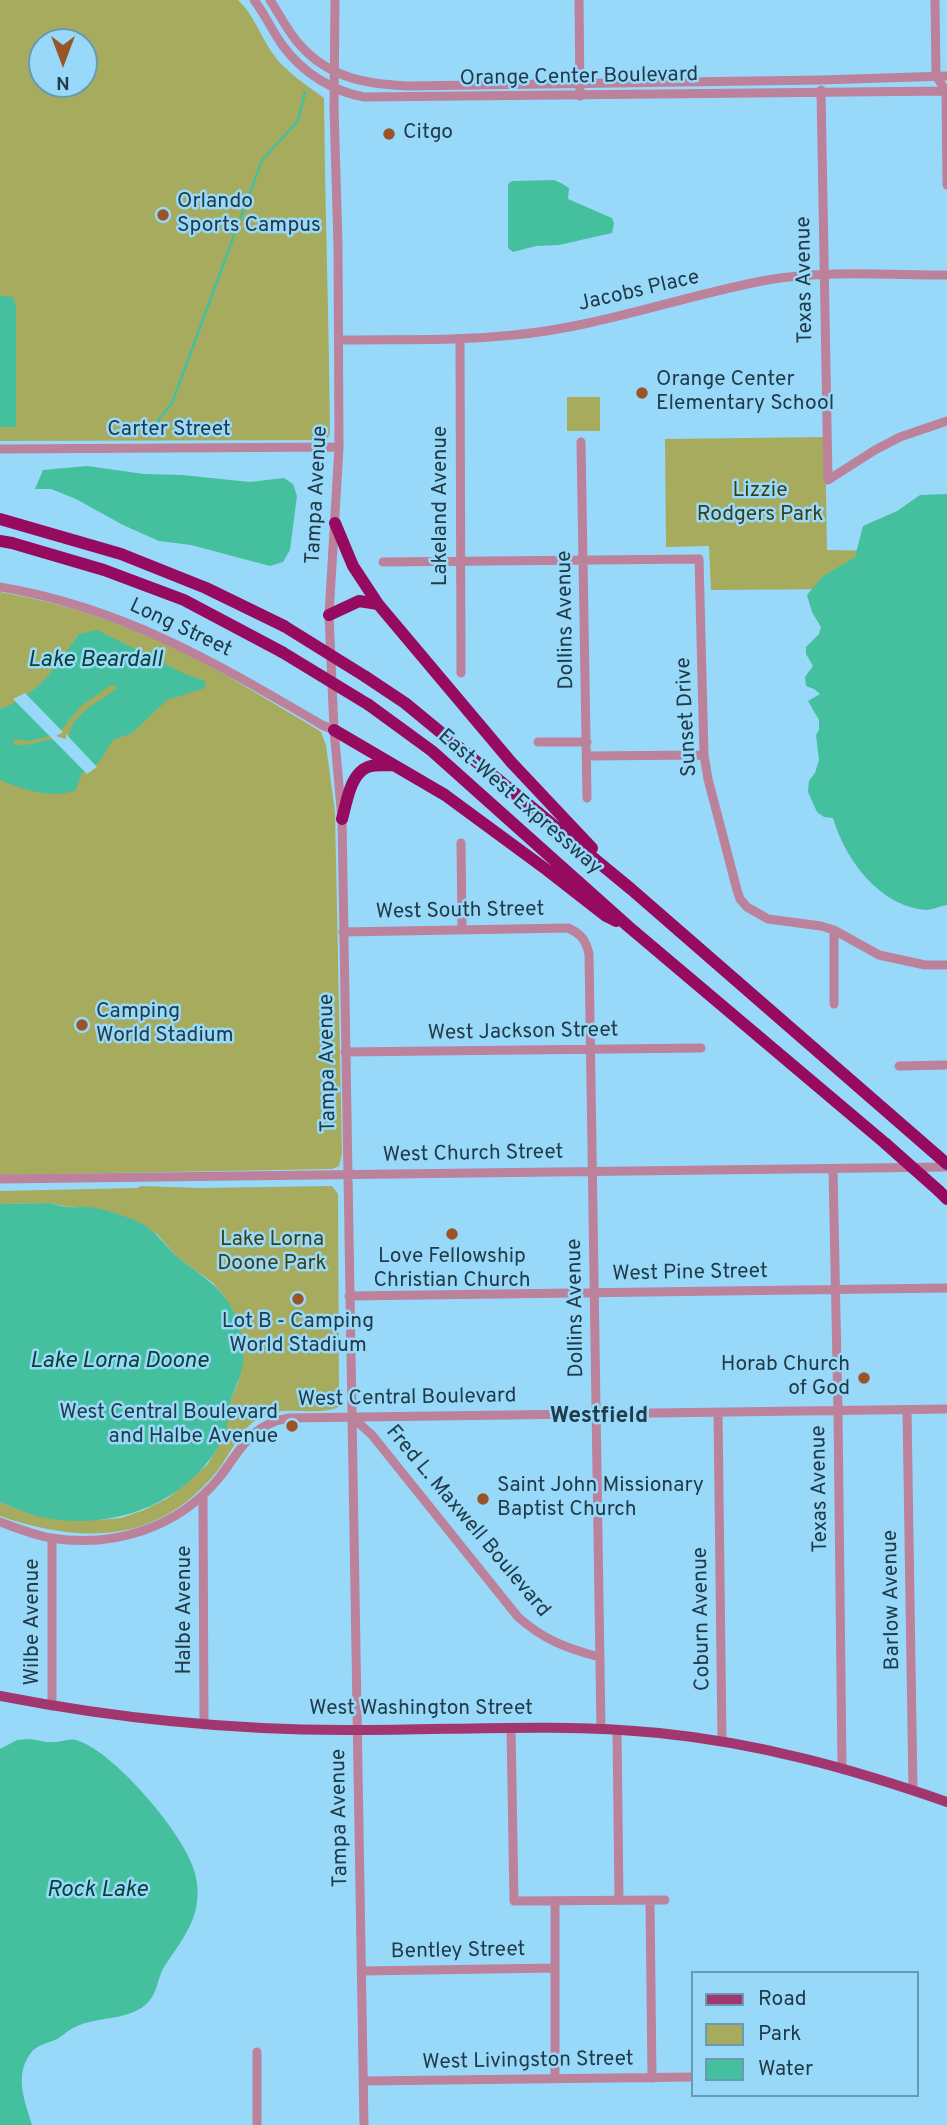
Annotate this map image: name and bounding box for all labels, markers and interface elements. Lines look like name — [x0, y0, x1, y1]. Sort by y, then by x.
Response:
north arrow — [28, 28, 98, 98]
street label: Orange Center Boulevard — [459, 63, 699, 93]
text: N — [56, 70, 70, 94]
place label: Citgo — [403, 121, 453, 147]
marker: Citgo — [381, 126, 397, 142]
place label: Orlando Sports Campus — [177, 190, 321, 240]
marker: Orlando Sports Campus — [155, 207, 171, 223]
street label: Texas Avenue — [792, 216, 820, 344]
street label: Jacobs Place — [576, 266, 702, 318]
place label: Orange Center Elementary School — [656, 368, 834, 418]
marker: Orange Center Elementary School — [634, 385, 650, 401]
street label: Carter Street — [107, 418, 231, 444]
street label: Tampa Avenue — [302, 425, 334, 565]
street label: Lakeland Avenue — [429, 426, 455, 586]
park label: Lizzie Rodgers Park — [697, 479, 823, 529]
street label: Dollins Avenue — [553, 550, 581, 690]
street label: Long Street — [125, 594, 235, 664]
water label: Lake Beardall — [28, 647, 162, 675]
street label: Sunset Drive — [672, 657, 704, 777]
street label: East-West Expressway — [432, 725, 606, 881]
street label: West South Street — [375, 898, 545, 926]
street label: Tampa Avenue — [315, 993, 343, 1133]
place label: Camping World Stadium — [96, 1000, 233, 1050]
marker: Camping World Stadium — [74, 1017, 90, 1033]
street label: West Jackson Street — [427, 1019, 619, 1047]
street label: West Church Street — [382, 1141, 564, 1169]
marker: Love Fellowship Christian Church — [444, 1226, 460, 1242]
park label: Lake Lorna Doone Park — [217, 1228, 327, 1278]
street label: Dollins Avenue — [563, 1238, 591, 1378]
place label: Love Fellowship Christian Church — [374, 1245, 530, 1295]
street label: West Pine Street — [612, 1260, 768, 1288]
marker: Lot B - Camping World Stadium — [290, 1291, 306, 1307]
place label: Lot B - Camping World Stadium — [222, 1310, 374, 1360]
water label: Lake Lorna Doone — [30, 1348, 208, 1376]
place label: Horab Church of God — [721, 1353, 850, 1403]
marker: Horab Church of God — [856, 1370, 872, 1386]
street label: West Central Boulevard — [297, 1384, 517, 1414]
place label: West Central Boulevard and Halbe Avenue — [59, 1401, 278, 1451]
district label: Westfield — [550, 1403, 648, 1431]
marker: West Central Boulevard and Halbe Avenue — [284, 1418, 300, 1434]
street label: Fred L. Maxwell Boulevard — [379, 1421, 555, 1623]
street label: Texas Avenue — [807, 1425, 835, 1553]
place label: Saint John Missionary Baptist Church — [497, 1474, 704, 1524]
marker: Saint John Missionary Baptist Church — [475, 1491, 491, 1507]
street label: Barlow Avenue — [879, 1530, 907, 1670]
street label: Halbe Avenue — [173, 1545, 199, 1675]
street label: Coburn Avenue — [689, 1547, 717, 1691]
street label: Wilbe Avenue — [21, 1558, 47, 1686]
street label: West Washington Street — [309, 1697, 533, 1723]
street label: Tampa Avenue — [327, 1748, 355, 1888]
water label: Rock Lake — [46, 1877, 148, 1905]
street label: Bentley Street — [390, 1938, 526, 1966]
legend — [692, 1971, 919, 2097]
text: Road — [758, 1986, 807, 2013]
text: Park — [758, 2021, 801, 2048]
street label: West Livingston Street — [422, 2048, 634, 2076]
text: Water — [758, 2056, 813, 2083]

